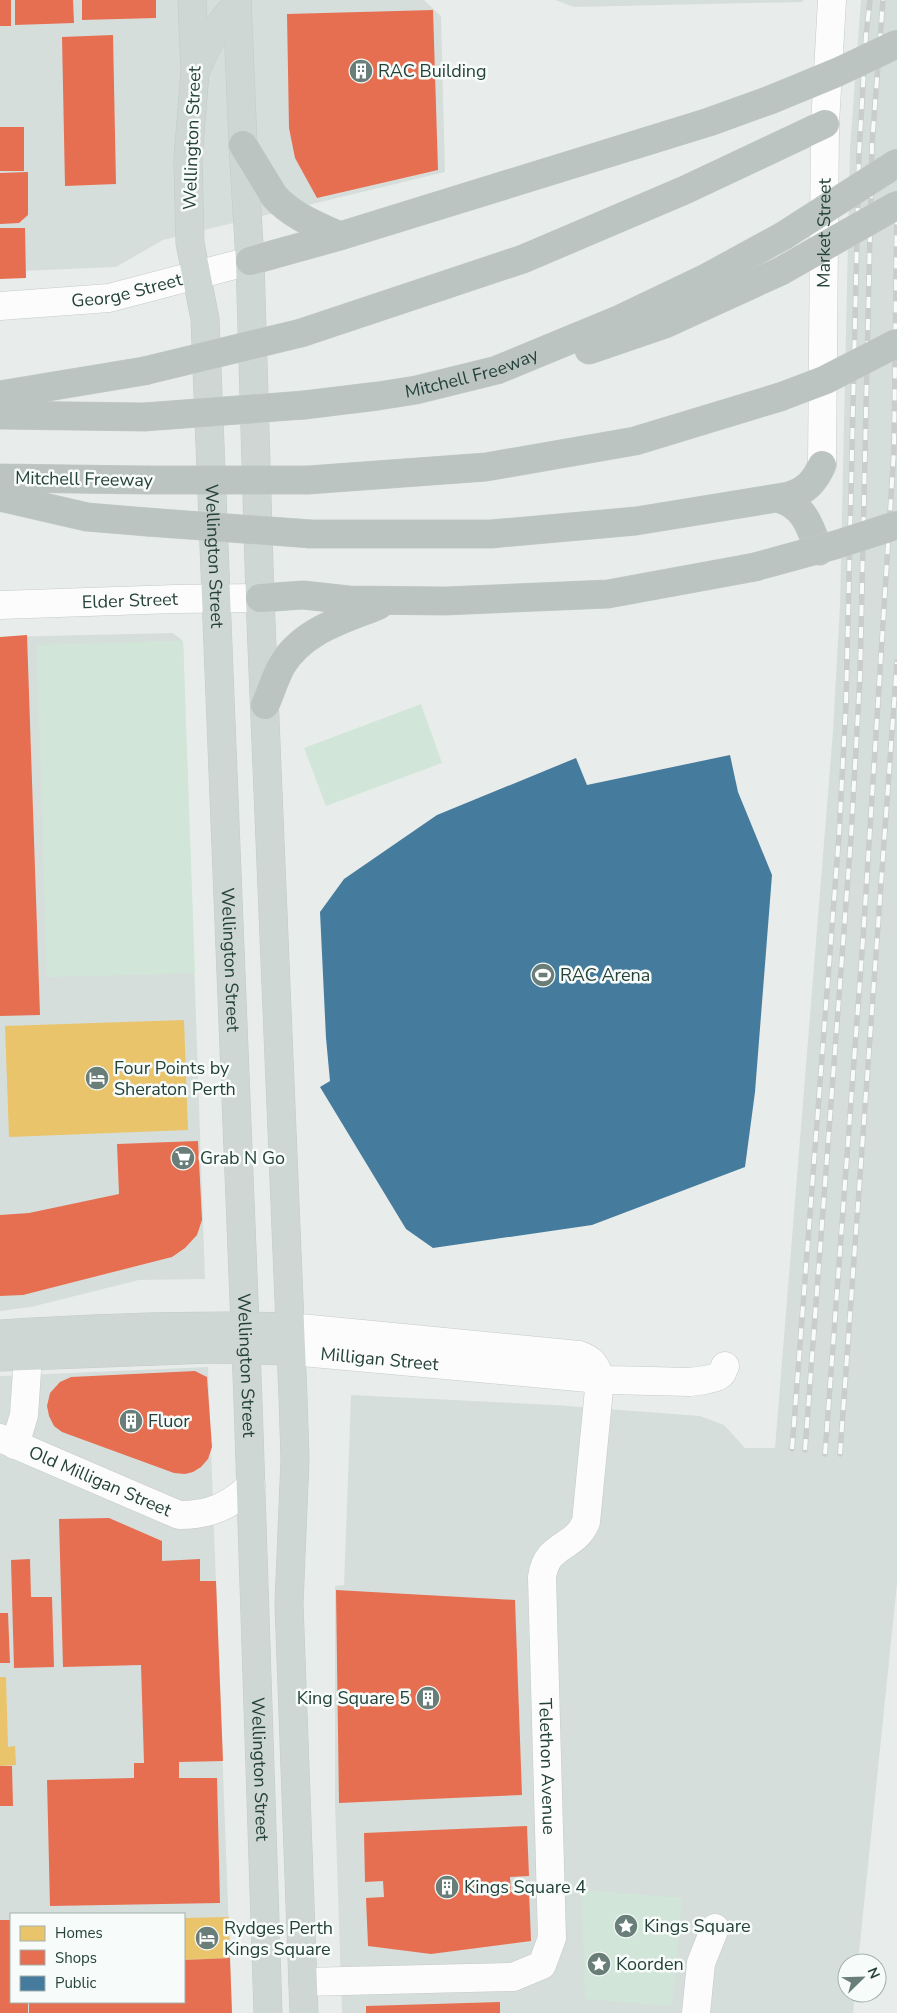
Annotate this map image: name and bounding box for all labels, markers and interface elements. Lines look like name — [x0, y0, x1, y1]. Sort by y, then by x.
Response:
building icon: RAC Building — [348, 58, 374, 84]
place label: RAC Building — [378, 59, 487, 83]
street label: Wellington Street — [177, 65, 207, 210]
street label: Market Street — [812, 177, 837, 288]
street label: George Street — [70, 267, 185, 313]
street label: Mitchell Freeway — [403, 342, 543, 404]
street label: Mitchell Freeway — [15, 466, 154, 492]
street label: Wellington Street — [200, 483, 229, 629]
street label: Elder Street — [81, 587, 179, 614]
street label: Wellington Street — [216, 887, 245, 1033]
sports icon: RAC Arena — [530, 962, 556, 988]
place label: RAC Arena — [560, 963, 650, 987]
place label: Four Points by Sheraton Perth — [114, 1056, 236, 1101]
hotel icon: Four Points by Sheraton Perth — [84, 1065, 110, 1091]
supermarket icon: Grab N Go — [170, 1145, 196, 1171]
place label: Grab N Go — [200, 1146, 285, 1170]
street label: Wellington Street — [232, 1293, 261, 1439]
street label: Milligan Street — [320, 1342, 440, 1376]
building icon: Fluor — [118, 1408, 144, 1434]
place label: Fluor — [148, 1409, 190, 1433]
street label: Old Milligan Street — [25, 1440, 176, 1523]
building icon: King Square 5 — [415, 1685, 441, 1711]
place label: King Square 5 — [297, 1686, 410, 1710]
street label: Wellington Street — [246, 1697, 274, 1842]
street label: Telethon Avenue — [533, 1698, 561, 1835]
building icon: Kings Square 4 — [434, 1874, 460, 1900]
place label: Kings Square 4 — [464, 1875, 586, 1899]
legend — [10, 1913, 185, 2003]
place icon: Kings Square — [613, 1913, 639, 1939]
place label: Kings Square — [644, 1914, 751, 1938]
place label: Rydges Perth Kings Square — [224, 1916, 333, 1961]
text: Homes — [55, 1923, 103, 1943]
hotel icon: Rydges Perth Kings Square — [194, 1925, 220, 1951]
text: Shops — [55, 1948, 97, 1968]
place icon: Koorden — [586, 1951, 612, 1977]
place label: Koorden — [616, 1952, 684, 1976]
north arrow — [837, 1953, 887, 2003]
text: N — [863, 1965, 884, 1982]
text: Public — [55, 1973, 96, 1993]

